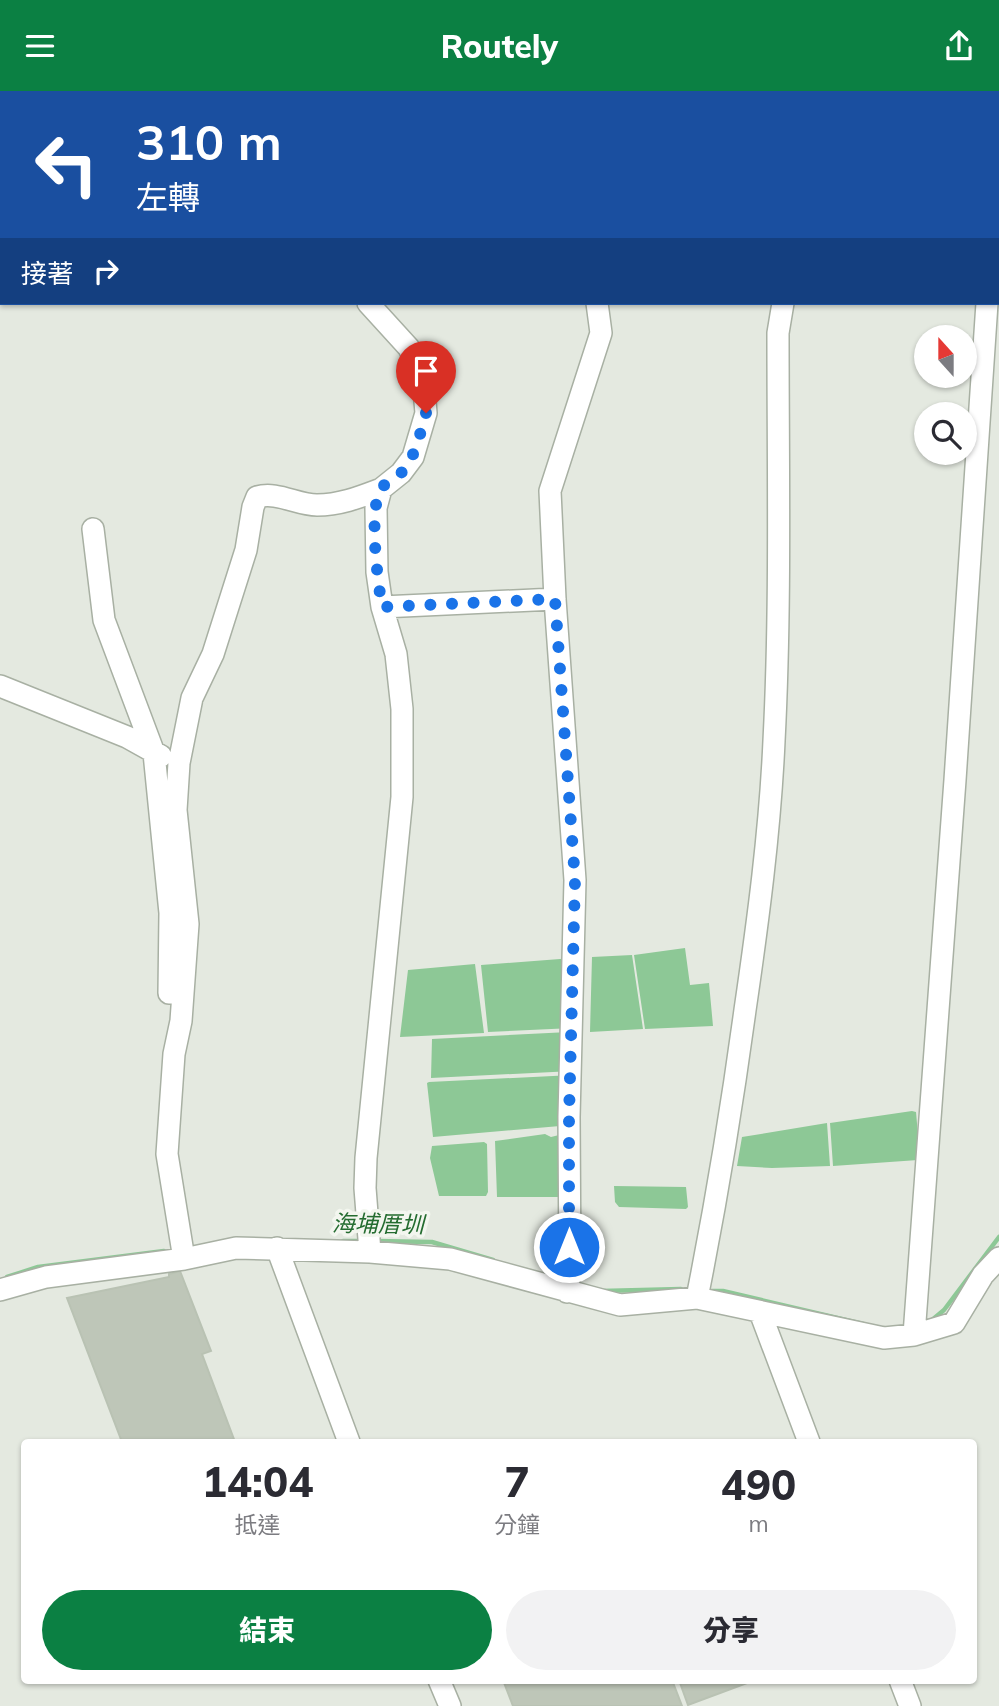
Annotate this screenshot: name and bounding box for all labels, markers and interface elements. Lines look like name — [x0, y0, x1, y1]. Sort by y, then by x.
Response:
text: Routely — [441, 26, 558, 66]
icon: menu — [21, 27, 59, 65]
icon: share — [940, 27, 978, 65]
text: 310 m — [136, 111, 282, 172]
icon: left — [21, 119, 112, 210]
text: 左轉 — [136, 177, 200, 217]
icon: right — [87, 252, 125, 290]
text: 接著 — [21, 257, 73, 290]
north arrow — [914, 325, 976, 389]
map controls — [914, 325, 977, 465]
pin — [396, 341, 456, 413]
icon: arrive — [407, 352, 445, 390]
button: search — [914, 402, 977, 465]
water label: 海埔厝圳 — [332, 1208, 427, 1239]
position arrow — [532, 1210, 606, 1284]
text: 14:04 — [202, 1455, 313, 1508]
text: 7 — [504, 1455, 530, 1508]
text: 490 — [721, 1458, 796, 1511]
text: m — [748, 1509, 769, 1538]
text: 抵達 — [235, 1510, 281, 1539]
text: 分鐘 — [494, 1510, 540, 1539]
button: 結束 — [42, 1590, 492, 1670]
button: 分享 — [506, 1590, 956, 1670]

